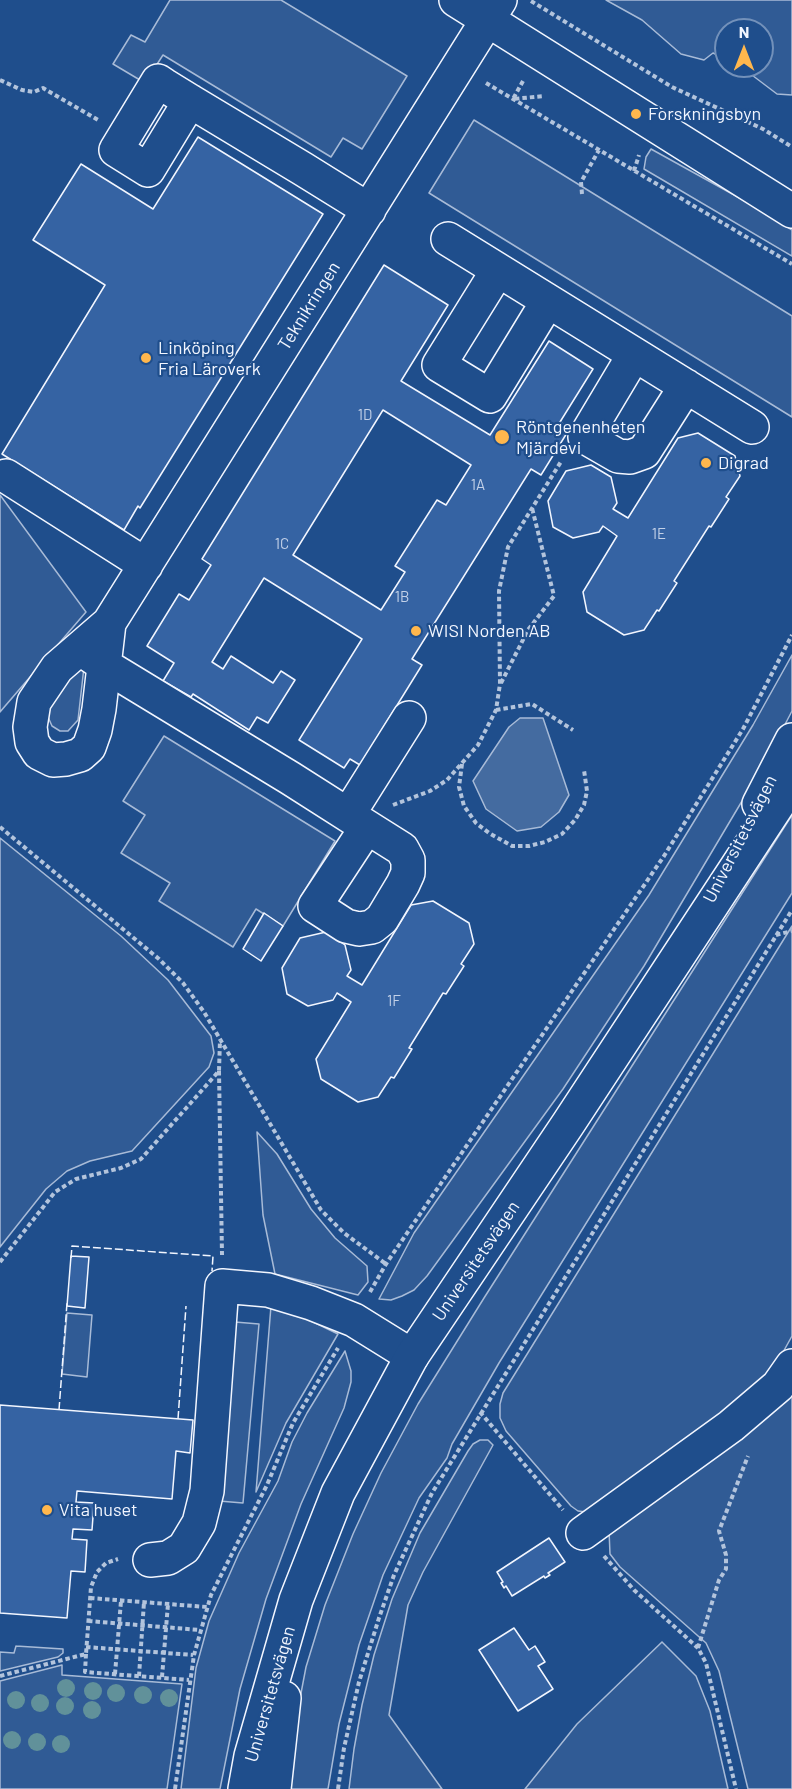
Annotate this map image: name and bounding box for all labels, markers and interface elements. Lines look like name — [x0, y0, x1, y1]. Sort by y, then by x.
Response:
north arrow — [714, 18, 774, 78]
text: N — [739, 22, 749, 41]
place label: Forskningsbyn — [648, 103, 761, 125]
marker: Forskningsbyn — [629, 107, 643, 121]
street label: Teknikringen — [273, 258, 345, 354]
place label: Linköping Fria Läroverk — [158, 337, 261, 380]
marker: Linköping Fria Läroverk — [139, 351, 153, 365]
house number: 1D — [358, 406, 372, 424]
place label: Röntgenenheten Mjärdevi — [516, 416, 645, 458]
marker: Röntgenenheten Mjärdevi — [493, 428, 511, 446]
place label: Digrad — [718, 452, 769, 474]
marker: Digrad — [699, 456, 713, 470]
house number: 1A — [471, 476, 485, 494]
house number: 1E — [652, 525, 666, 543]
house number: 1C — [275, 535, 289, 553]
house number: 1B — [395, 588, 409, 606]
place label: WISI Norden AB — [428, 620, 551, 642]
marker: WISI Norden AB — [409, 624, 423, 638]
street label: Universitetsvägen — [699, 772, 781, 906]
house number: 1F — [387, 992, 401, 1010]
street label: Universitetsvägen — [428, 1197, 524, 1325]
place label: Vita huset — [59, 1499, 138, 1521]
marker: Vita huset — [40, 1503, 54, 1517]
street label: Universitetsvägen — [240, 1624, 300, 1764]

